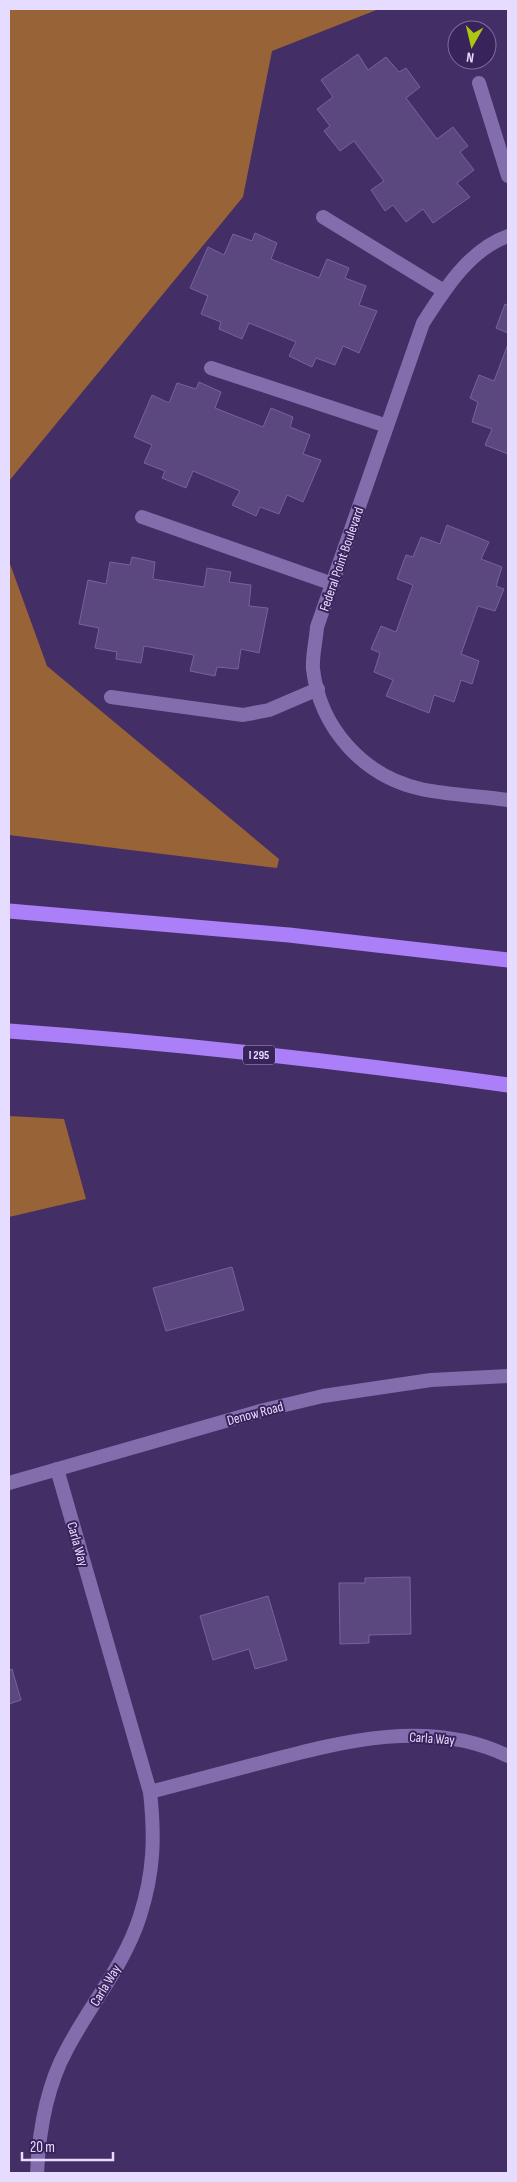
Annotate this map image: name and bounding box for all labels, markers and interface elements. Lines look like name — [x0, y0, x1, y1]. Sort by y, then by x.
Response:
north arrow — [447, 20, 497, 70]
text: N — [465, 48, 475, 66]
street label: Federal Point Boulevard — [316, 505, 367, 614]
road number: I 295 — [243, 1046, 275, 1064]
street label: Denow Road — [225, 1398, 285, 1429]
street label: Carla Way — [63, 1520, 92, 1569]
street label: Carla Way — [409, 1728, 456, 1749]
street label: Carla Way — [86, 1961, 125, 2009]
scale bar — [22, 2130, 114, 2162]
text: 20 m — [30, 2138, 55, 2157]

